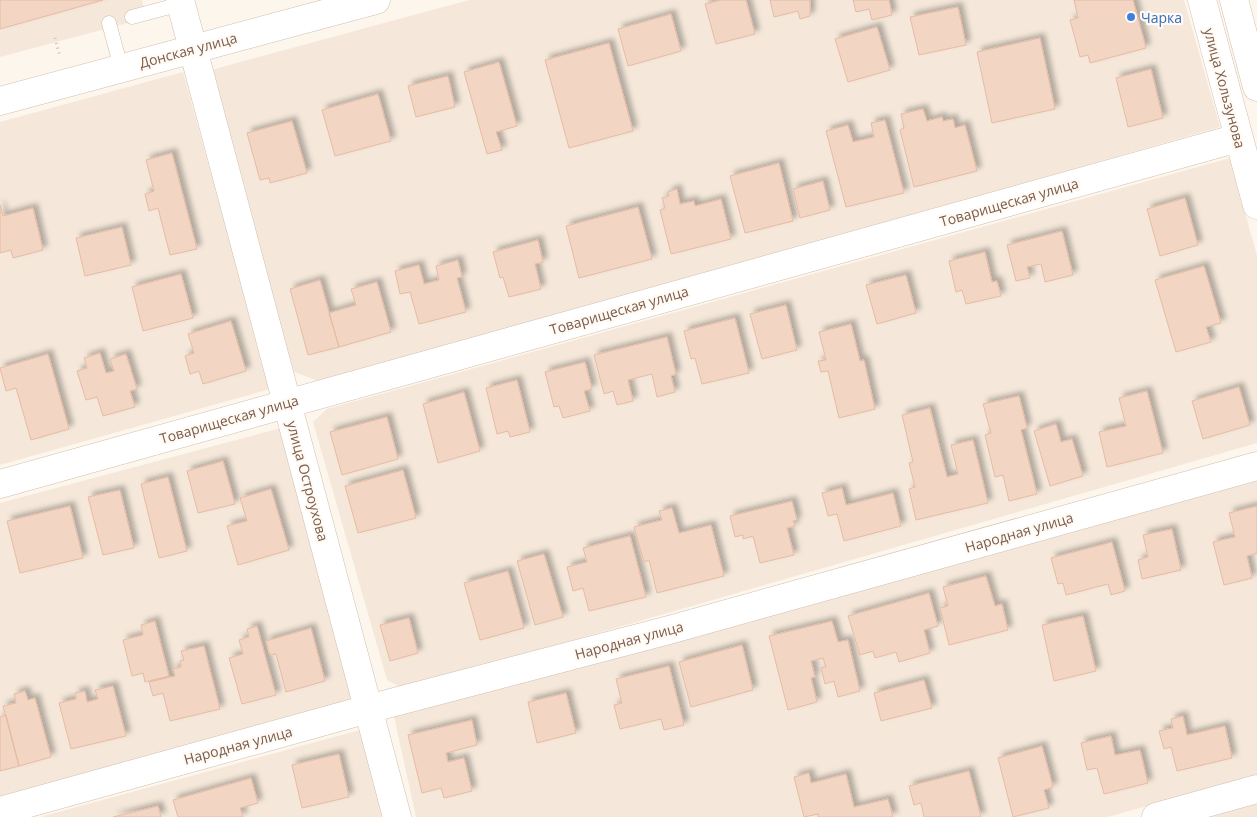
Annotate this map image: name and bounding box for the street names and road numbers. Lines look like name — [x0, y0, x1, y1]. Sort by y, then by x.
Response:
street label: улица Хользунова — [1200, 26, 1250, 150]
street label: Донская улица — [137, 28, 239, 72]
street label: Товарищеская улица — [937, 173, 1081, 231]
street label: Товарищеская улица — [547, 281, 691, 339]
street label: Товарищеская улица — [157, 390, 301, 448]
street label: улица Остроухова — [283, 419, 333, 543]
street label: Народная улица — [963, 507, 1075, 557]
street label: Народная улица — [573, 616, 685, 664]
street label: Народная улица — [182, 721, 294, 769]

